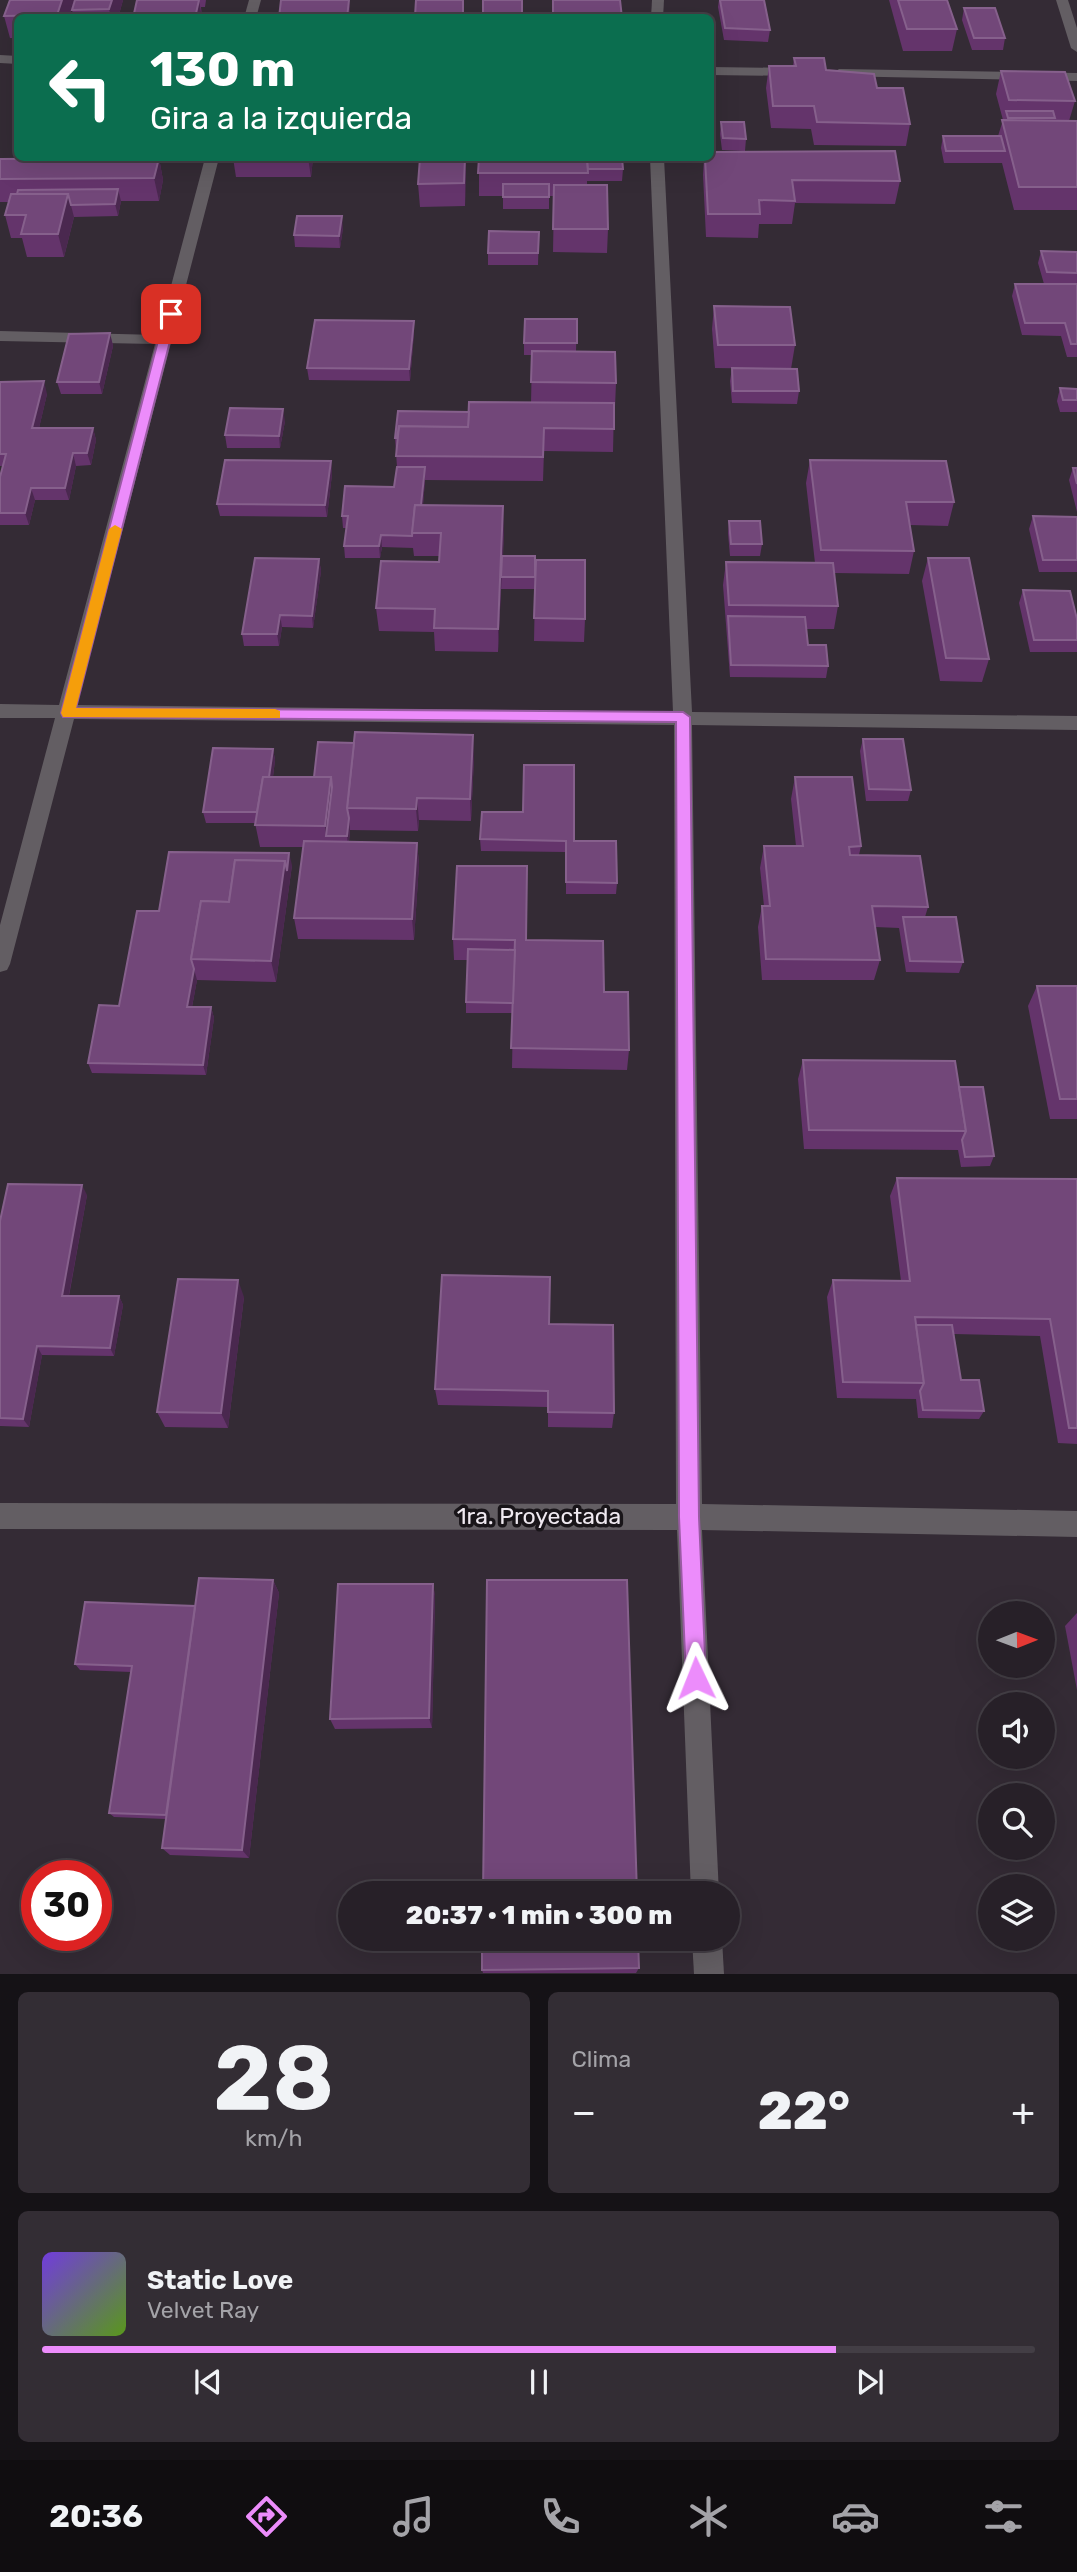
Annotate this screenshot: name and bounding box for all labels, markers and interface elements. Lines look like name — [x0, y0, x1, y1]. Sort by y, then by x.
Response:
text: 130 m — [150, 40, 295, 98]
icon: left — [35, 42, 126, 133]
text: Gira a la izquierda — [150, 99, 412, 137]
pin — [141, 284, 201, 344]
icon: arrive — [152, 295, 190, 333]
street label: 1ra. Proyectada — [457, 1502, 621, 1530]
north arrow — [978, 1601, 1055, 1678]
map controls — [978, 1601, 1055, 1951]
position arrow — [659, 1641, 733, 1715]
button: sound — [978, 1692, 1055, 1769]
button: search — [978, 1783, 1055, 1860]
speed limit sign: 30 — [21, 1860, 112, 1951]
button: layers — [978, 1874, 1055, 1951]
text: 20:37 · 1 min · 300 m — [406, 1900, 672, 1931]
text: 28 — [213, 2024, 334, 2132]
text: Clima — [572, 2045, 631, 2073]
text: 22° — [758, 2080, 850, 2142]
text: − — [572, 2089, 596, 2135]
text: + — [1011, 2089, 1035, 2135]
text: km/h — [245, 2124, 302, 2152]
text: Static Love — [147, 2265, 293, 2296]
text: Velvet Ray — [147, 2296, 259, 2324]
icon: previous — [189, 2363, 227, 2401]
icon: pause — [520, 2363, 558, 2401]
icon: next — [851, 2363, 889, 2401]
icon: directions — [242, 2492, 291, 2541]
icon: music — [389, 2492, 438, 2541]
icon: phone — [536, 2492, 585, 2541]
icon: climate — [684, 2492, 733, 2541]
icon: car — [831, 2492, 880, 2541]
icon: filters — [979, 2492, 1028, 2541]
text: 20:36 — [49, 2497, 143, 2535]

